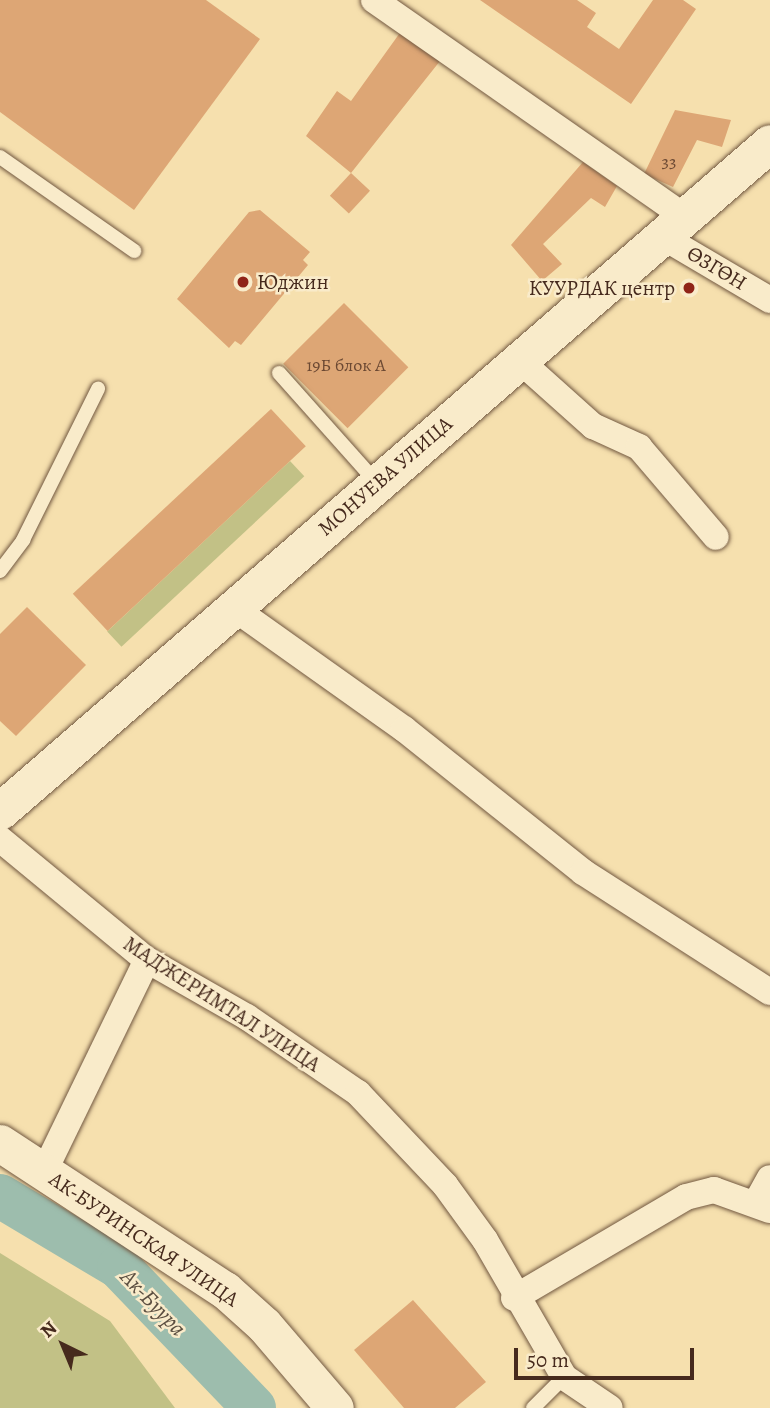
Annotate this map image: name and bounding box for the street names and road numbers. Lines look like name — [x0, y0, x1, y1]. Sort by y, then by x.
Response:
street label: ӨЗГӨН — [683, 240, 751, 296]
street label: МОНУЕВА УЛИЦА — [313, 411, 457, 541]
street label: МАДЖЕРИМТАЛ УЛИЦА — [119, 931, 325, 1077]
street label: АК-БУРИНСКАЯ УЛИЦА — [44, 1166, 244, 1312]

